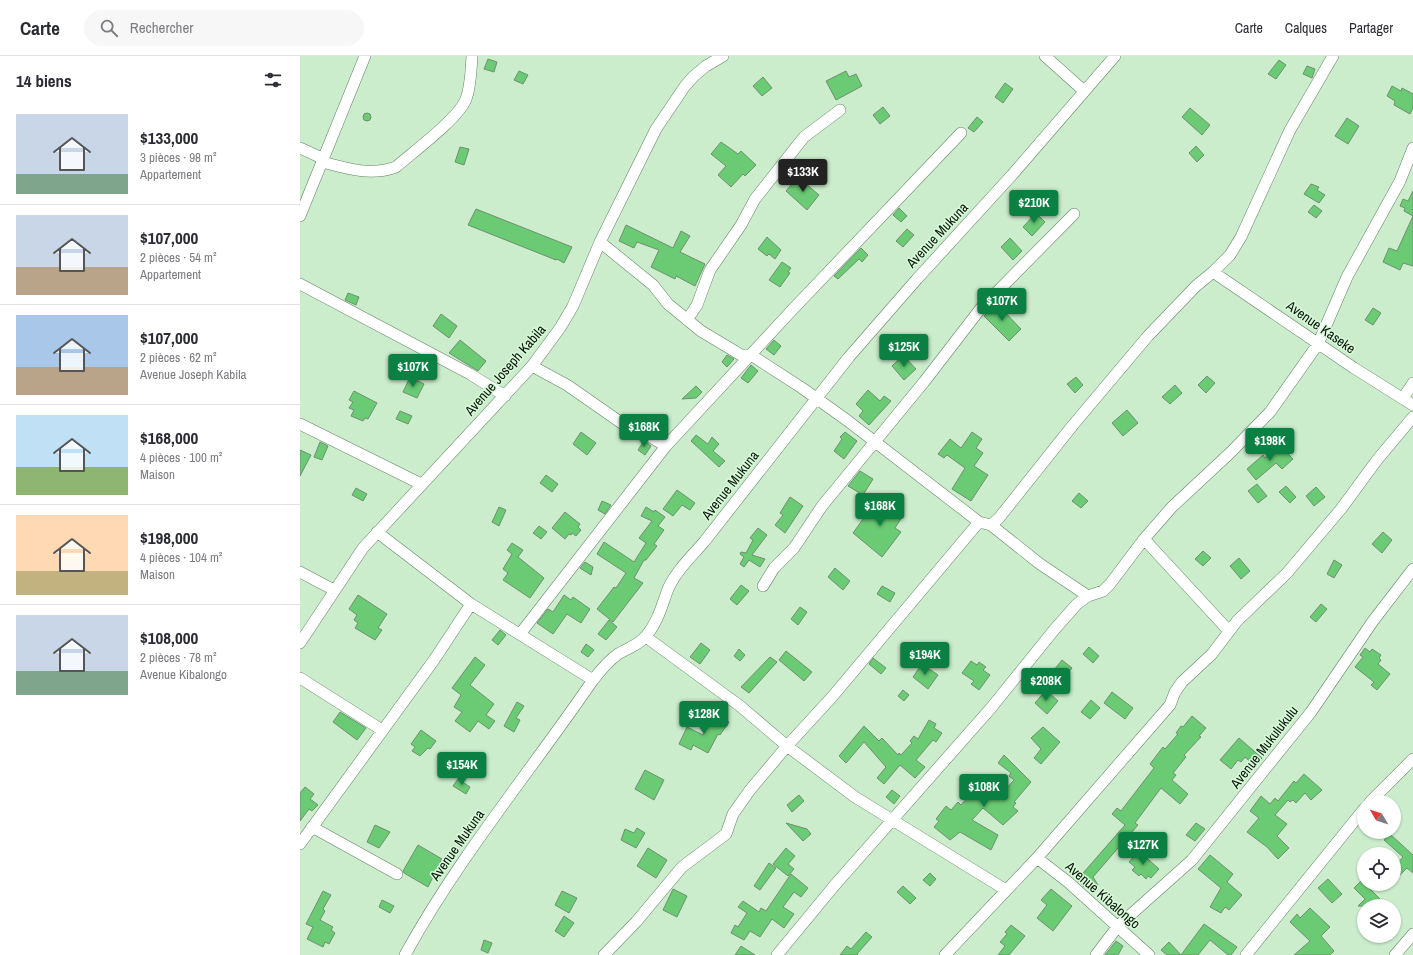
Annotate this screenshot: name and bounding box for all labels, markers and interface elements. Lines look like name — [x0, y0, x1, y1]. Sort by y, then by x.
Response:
search box — [84, 10, 364, 46]
text: Carte — [20, 15, 60, 41]
icon: search — [98, 17, 120, 39]
text: Rechercher — [130, 17, 193, 38]
text: Carte — [1235, 19, 1263, 37]
text: Calques — [1285, 19, 1327, 37]
text: Partager — [1349, 19, 1393, 37]
text: 14 biens — [16, 69, 72, 92]
icon: filters — [262, 69, 284, 91]
text: $133,000 — [140, 126, 198, 149]
icon: home — [48, 130, 96, 178]
text: 3 pièces · 98 m² — [140, 149, 216, 166]
pin: $133K — [775, 159, 831, 193]
text: $133K — [787, 163, 819, 180]
text: Appartement — [140, 166, 201, 183]
pin: $210K — [1006, 190, 1062, 224]
text: $210K — [1018, 194, 1050, 211]
street label: Avenue Mukuna — [902, 198, 972, 272]
text: $107,000 — [140, 226, 198, 249]
icon: home — [48, 231, 96, 279]
text: 2 pièces · 54 m² — [140, 249, 216, 266]
text: Appartement — [140, 266, 201, 283]
pin: $107K — [974, 288, 1030, 322]
text: $107K — [986, 292, 1018, 309]
street label: Avenue Kaseke — [1282, 296, 1359, 357]
street label: Avenue Joseph Kabila — [460, 320, 550, 420]
text: $107,000 — [140, 326, 198, 349]
icon: home — [48, 331, 96, 379]
pin: $125K — [876, 334, 932, 368]
text: $125K — [888, 338, 920, 355]
text: 2 pièces · 62 m² — [140, 349, 216, 366]
pin: $107K — [385, 354, 441, 388]
text: $107K — [397, 358, 429, 375]
text: Avenue Joseph Kabila — [140, 366, 247, 383]
pin: $168K — [616, 414, 672, 448]
text: $168K — [628, 418, 660, 435]
text: $168,000 — [140, 426, 198, 449]
pin: $198K — [1242, 428, 1298, 462]
icon: home — [48, 431, 96, 479]
text: $198K — [1254, 432, 1286, 449]
street label: Avenue Mukuna — [697, 446, 763, 524]
text: 4 pièces · 100 m² — [140, 449, 222, 466]
text: Maison — [140, 466, 175, 483]
pin: $168K — [852, 493, 908, 527]
text: $168K — [864, 497, 896, 514]
text: $198,000 — [140, 526, 198, 549]
icon: home — [48, 531, 96, 579]
text: 4 pièces · 104 m² — [140, 549, 222, 566]
text: Maison — [140, 566, 175, 583]
text: $108,000 — [140, 626, 198, 649]
icon: home — [48, 631, 96, 679]
pin: $194K — [897, 642, 953, 676]
text: $194K — [909, 646, 941, 663]
text: 2 pièces · 78 m² — [140, 649, 216, 666]
text: Avenue Kibalongo — [140, 666, 227, 683]
pin: $208K — [1018, 668, 1074, 702]
text: $208K — [1030, 672, 1062, 689]
pin: $128K — [676, 701, 732, 735]
street label: Avenue Mukulukulu — [1226, 702, 1302, 793]
text: $128K — [688, 705, 720, 722]
pin: $154K — [434, 752, 490, 786]
text: $154K — [446, 756, 478, 773]
pin: $108K — [956, 774, 1012, 808]
text: $108K — [968, 778, 1000, 795]
north arrow — [1357, 795, 1401, 839]
map controls — [1357, 795, 1401, 943]
street label: Avenue Mukuna — [425, 805, 488, 885]
pin: $127K — [1115, 832, 1171, 866]
text: $127K — [1127, 836, 1159, 853]
button: locate — [1357, 847, 1401, 891]
street label: Avenue Kibalongo — [1061, 857, 1144, 933]
button: layers — [1357, 899, 1401, 943]

